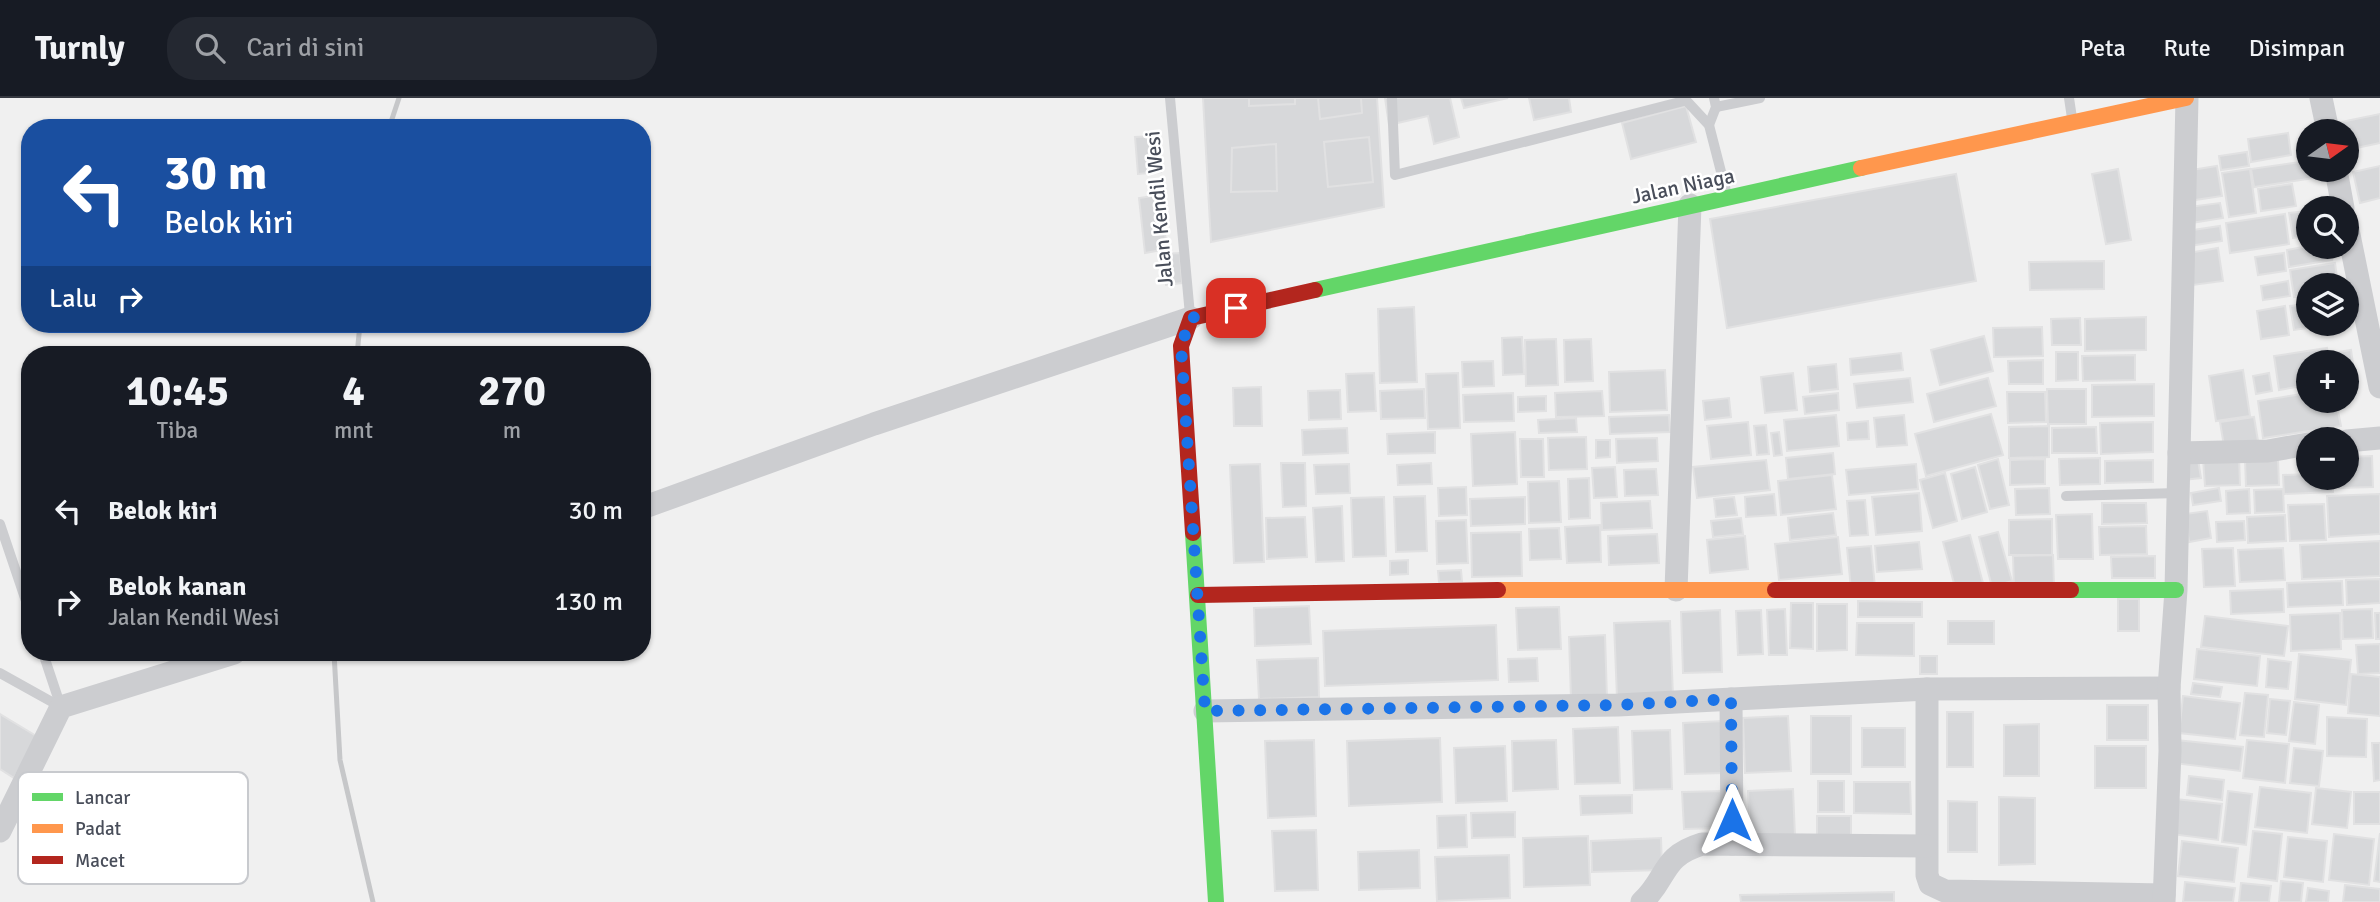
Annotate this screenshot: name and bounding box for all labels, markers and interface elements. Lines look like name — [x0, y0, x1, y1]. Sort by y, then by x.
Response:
search box — [167, 17, 657, 80]
text: Turnly — [35, 28, 125, 69]
icon: search — [191, 29, 229, 67]
text: Cari di sini — [247, 32, 364, 64]
text: Peta — [2080, 33, 2126, 63]
text: Rute — [2164, 33, 2211, 63]
text: Disimpan — [2249, 33, 2345, 63]
north arrow — [2296, 119, 2359, 182]
map controls — [2296, 119, 2359, 490]
street label: Jalan Kendil Wesi — [1139, 130, 1179, 288]
text: 30 m — [164, 143, 267, 203]
icon: left — [49, 147, 140, 238]
street label: Jalan Niaga — [1629, 162, 1737, 210]
button: search — [2296, 196, 2359, 259]
text: Belok kiri — [164, 203, 294, 242]
button: layers — [2296, 273, 2359, 336]
pin — [1206, 278, 1266, 338]
icon: right — [111, 280, 149, 318]
text: Lalu — [49, 283, 97, 315]
icon: arrive — [1217, 289, 1255, 327]
button: + — [2296, 350, 2359, 413]
text: 10:45 — [126, 366, 229, 417]
text: 4 — [342, 366, 365, 417]
text: 270 — [478, 366, 546, 417]
text: Tiba — [157, 416, 198, 445]
text: mnt — [334, 416, 373, 445]
text: m — [503, 416, 521, 445]
button: − — [2296, 427, 2359, 490]
icon: left — [49, 492, 87, 530]
text: Belok kiri — [108, 495, 217, 527]
text: 30 m — [568, 495, 623, 527]
text: Belok kanan — [108, 571, 246, 603]
icon: right — [49, 583, 87, 621]
text: 130 m — [554, 586, 623, 618]
text: Jalan Kendil Wesi — [108, 603, 279, 632]
legend — [18, 772, 248, 884]
position arrow — [1695, 783, 1769, 857]
text: Lancar — [75, 786, 130, 810]
text: Padat — [75, 817, 121, 841]
text: Macet — [75, 849, 125, 873]

